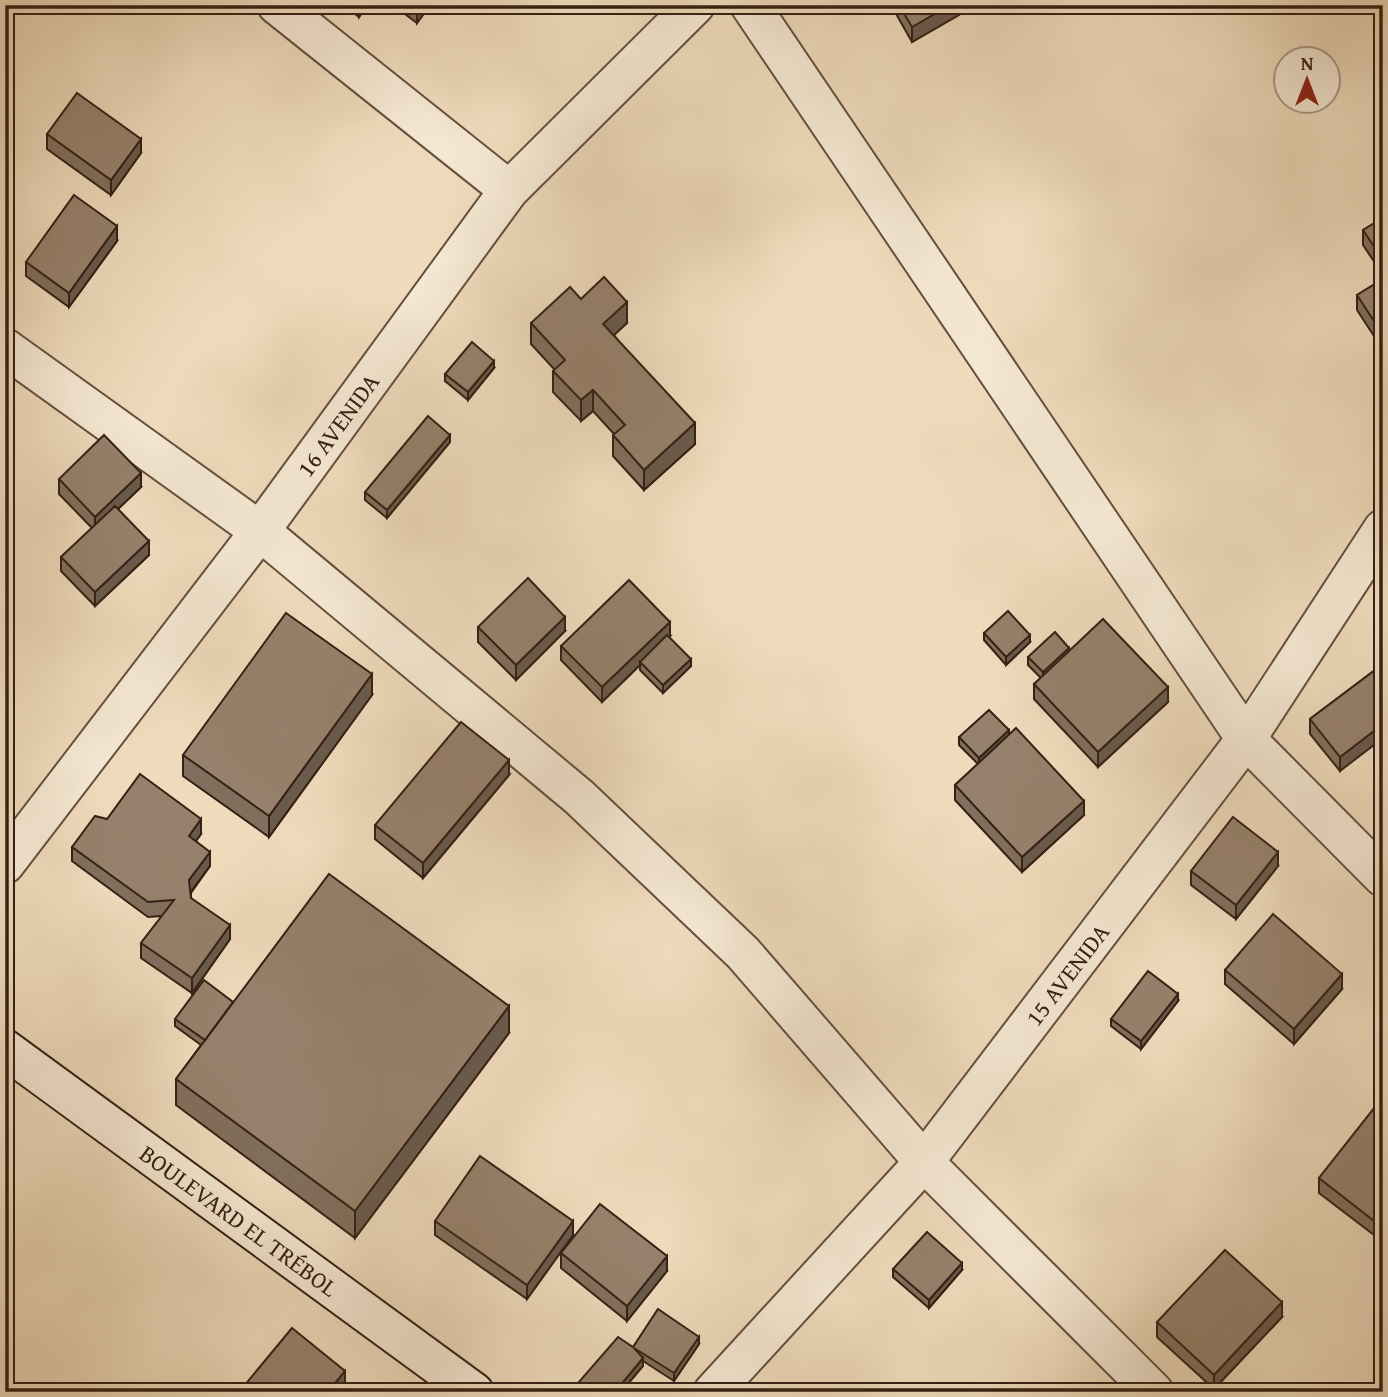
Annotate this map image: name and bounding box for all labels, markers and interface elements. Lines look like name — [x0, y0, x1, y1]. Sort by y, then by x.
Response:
north arrow — [1272, 46, 1342, 116]
text: N — [1301, 49, 1314, 77]
street label: 16 AVENIDA — [288, 365, 388, 484]
street label: 15 AVENIDA — [1016, 915, 1118, 1033]
street label: BOULEVARD EL TRÉBOL — [133, 1136, 346, 1305]

